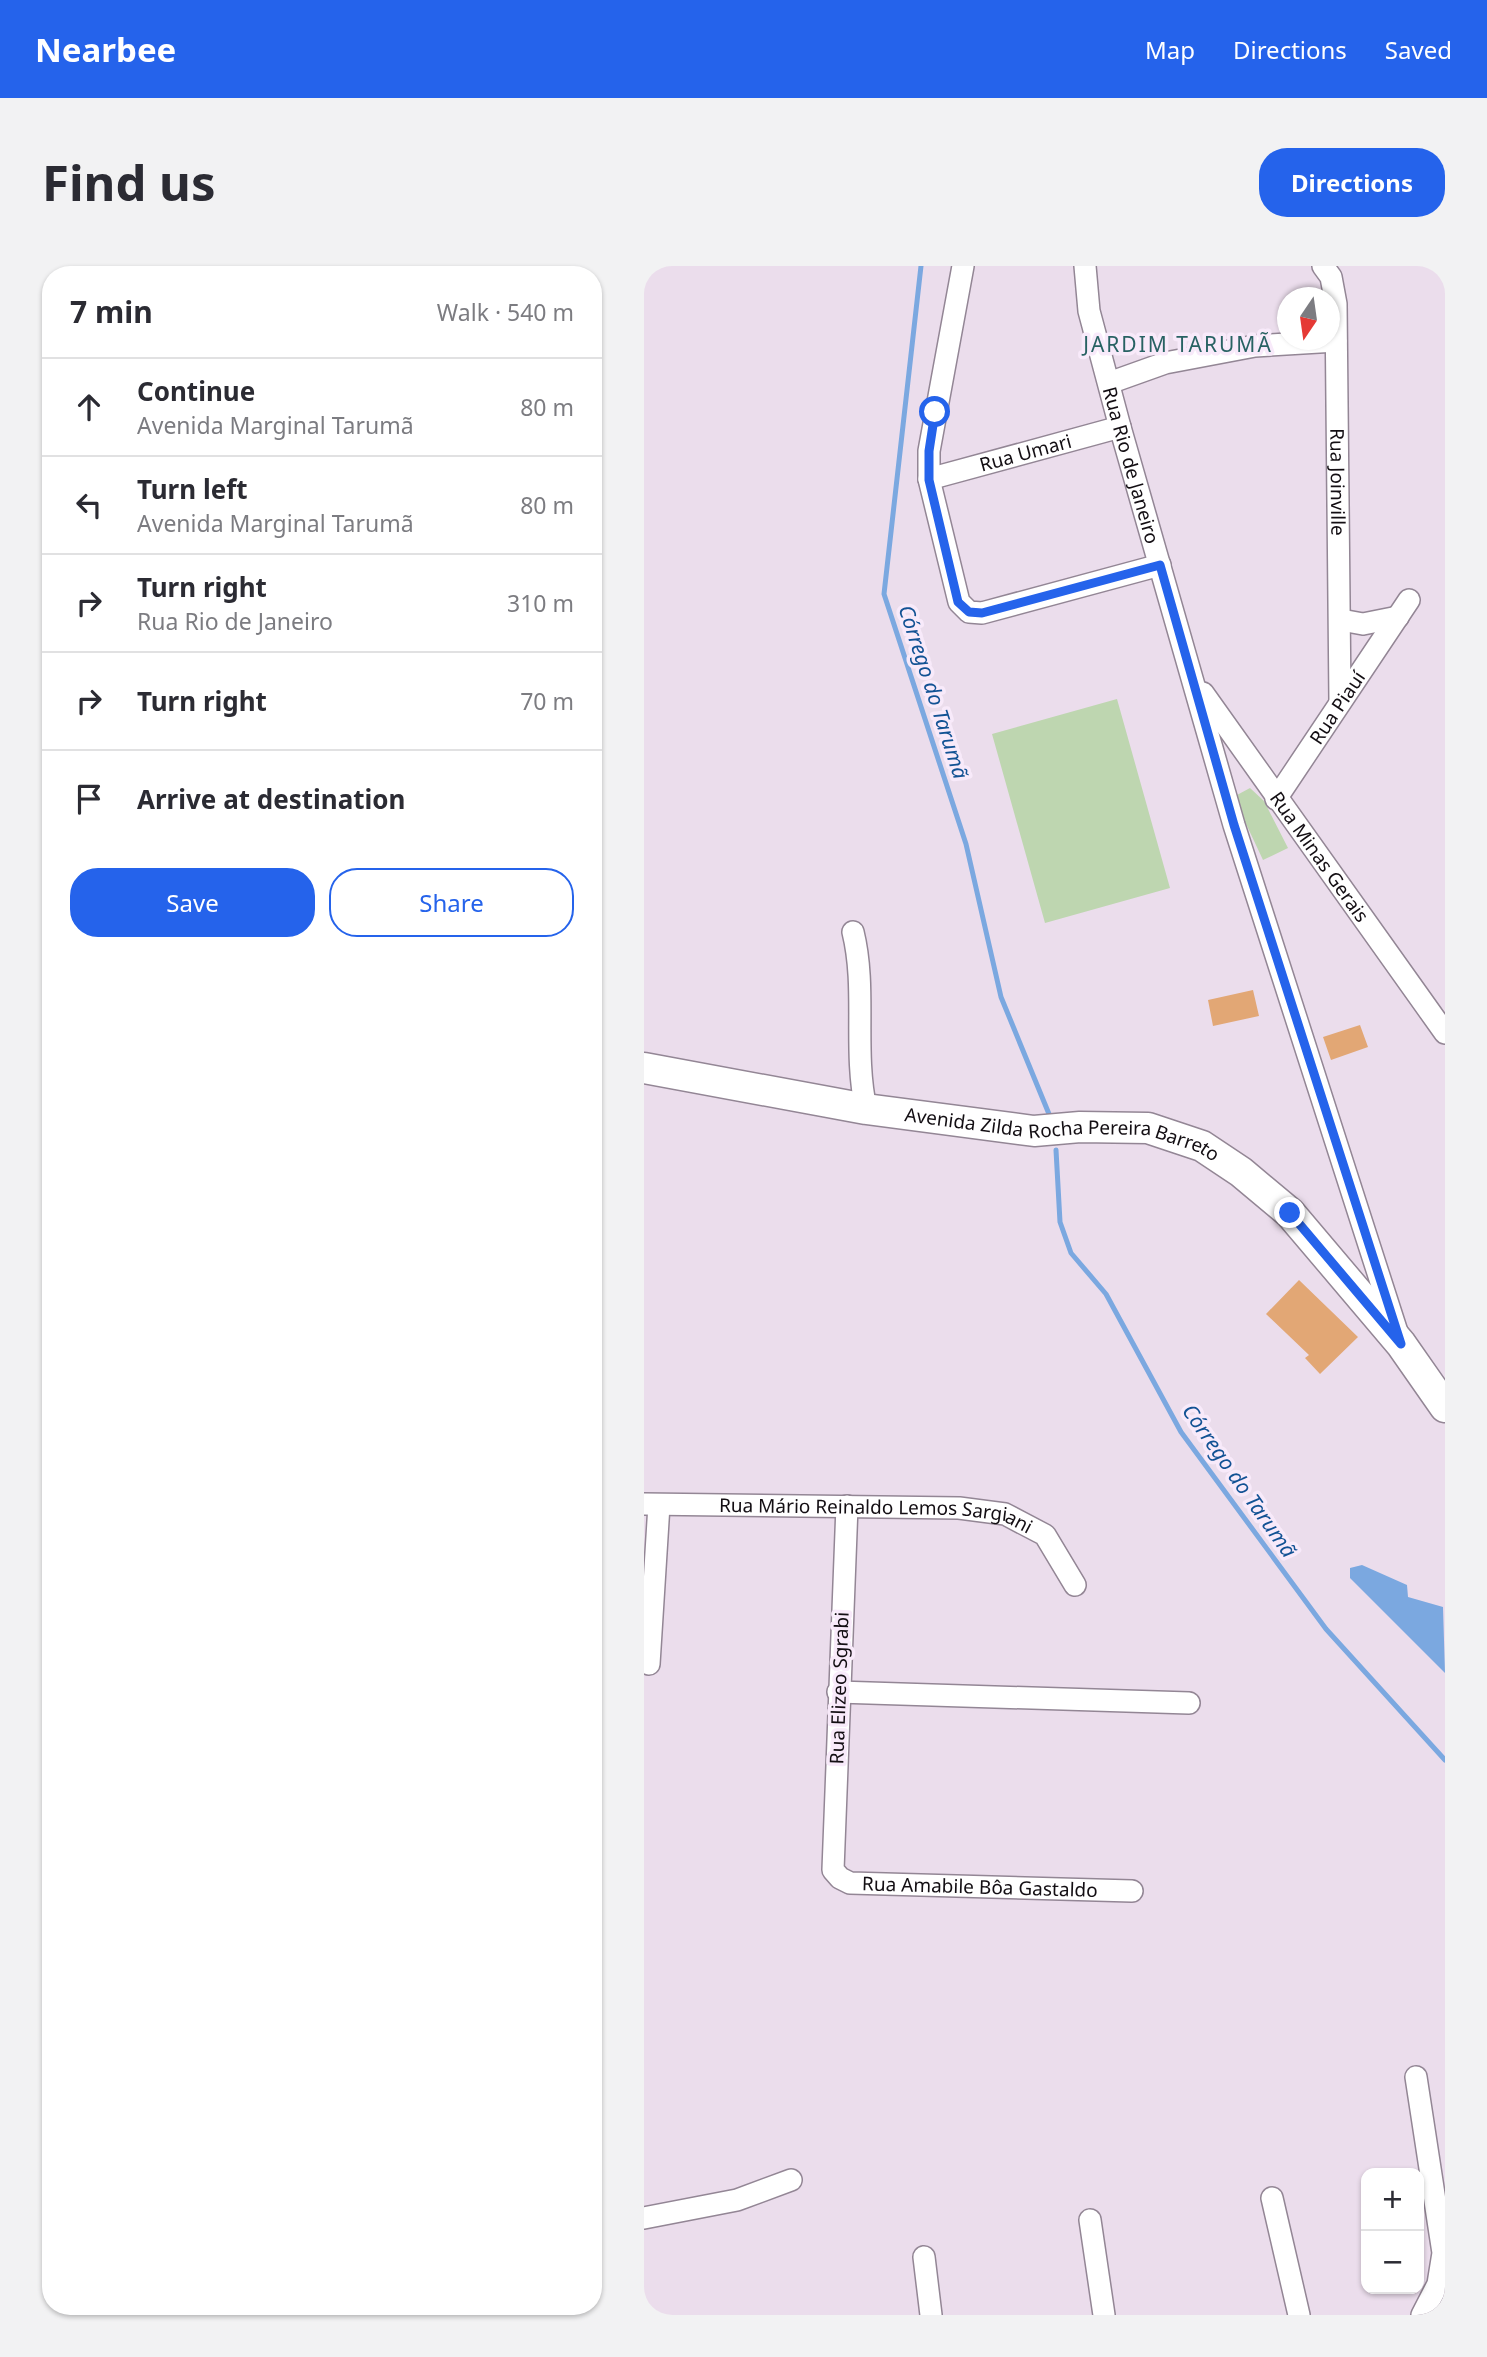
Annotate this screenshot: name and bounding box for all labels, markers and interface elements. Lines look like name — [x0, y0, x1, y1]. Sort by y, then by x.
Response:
text: Nearbee — [35, 27, 176, 72]
text: Map — [1145, 33, 1195, 66]
text: Directions — [1233, 33, 1347, 66]
text: Saved — [1385, 33, 1452, 66]
button: Directions — [1259, 148, 1445, 217]
text: Find us — [42, 149, 216, 215]
north arrow — [1277, 287, 1340, 350]
text: 7 min — [70, 291, 153, 332]
text: Walk · 540 m — [437, 296, 574, 328]
district label: JARDIM TARUMÃ — [1081, 330, 1273, 358]
text: Continue — [137, 373, 255, 409]
street label: Rua Rio de Janeiro — [1097, 384, 1166, 547]
icon: ahead — [70, 388, 108, 426]
text: 80 m — [520, 391, 574, 423]
route start — [919, 396, 950, 427]
text: Avenida Marginal Tarumã — [137, 409, 414, 441]
street label: Rua Umari — [977, 428, 1074, 478]
street label: Rua Joinville — [1324, 428, 1351, 536]
text: Turn left — [137, 471, 248, 507]
icon: left — [70, 486, 108, 524]
text: 80 m — [520, 489, 574, 521]
text: Avenida Marginal Tarumã — [137, 507, 414, 539]
text: Turn right — [137, 569, 267, 605]
icon: right — [70, 584, 108, 622]
text: 310 m — [507, 587, 574, 619]
water label: Córrego do Tarumã — [893, 601, 975, 782]
text: Rua Rio de Janeiro — [137, 605, 333, 637]
street label: Rua Piauí — [1303, 665, 1372, 749]
icon: right — [70, 682, 108, 720]
text: Turn right — [137, 683, 267, 719]
text: 70 m — [520, 685, 574, 717]
icon: arrive — [70, 780, 108, 818]
text: Arrive at destination — [137, 781, 406, 817]
street label: Rua Minas Gerais — [1264, 786, 1375, 927]
button: Save — [70, 868, 315, 937]
button: Share — [329, 868, 574, 937]
street label: Avenida Zilda Rocha Pereira Barreto — [903, 1101, 1225, 1167]
route end — [1274, 1197, 1305, 1228]
water label: Córrego do Tarumã — [1176, 1398, 1303, 1563]
street label: Rua Mário Reinaldo Lemos Sargiani — [719, 1492, 1037, 1539]
street label: Rua Elizeo Sgrabi — [823, 1611, 855, 1765]
street label: Rua Amabile Bôa Gastaldo — [862, 1870, 1098, 1903]
map controls — [1361, 2168, 1424, 2294]
button: + — [1361, 2168, 1424, 2231]
button: − — [1361, 2231, 1424, 2294]

